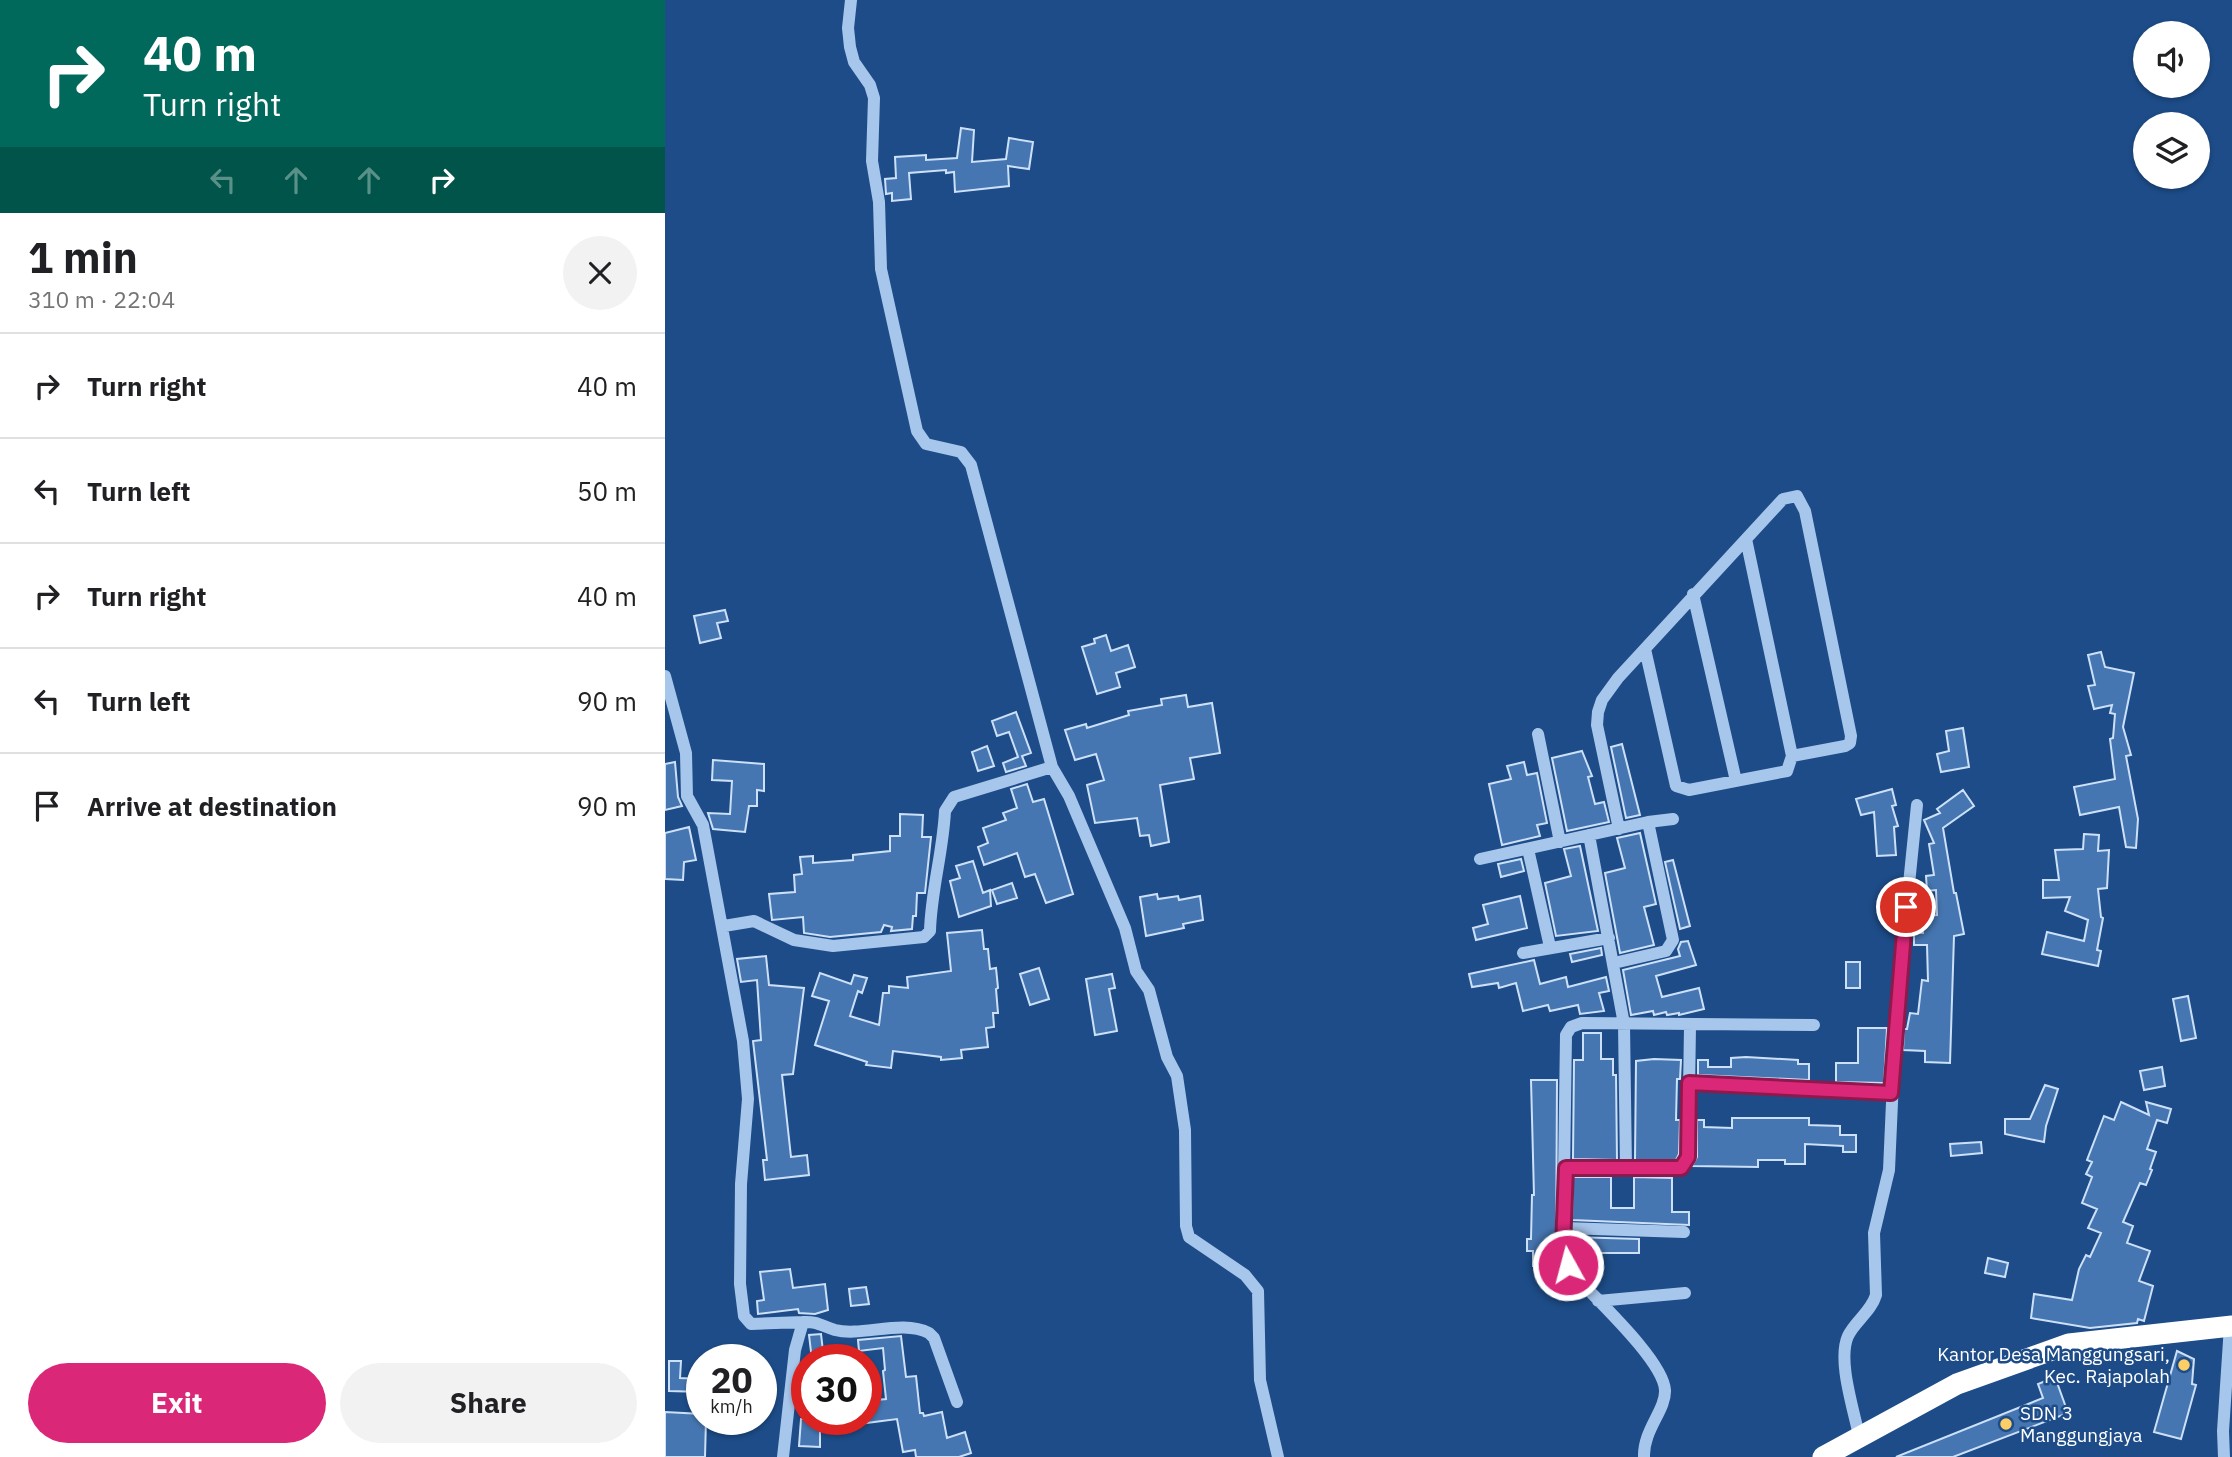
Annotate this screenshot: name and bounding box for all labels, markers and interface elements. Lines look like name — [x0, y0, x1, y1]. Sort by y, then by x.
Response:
text: 40 m — [143, 21, 257, 84]
map controls — [2133, 21, 2210, 189]
button: sound — [2133, 21, 2210, 98]
icon: right — [28, 28, 119, 119]
text: Turn right — [143, 83, 281, 125]
button: layers — [2133, 112, 2210, 189]
icon: left — [204, 161, 242, 199]
icon: ahead — [277, 161, 315, 199]
icon: ahead — [350, 161, 388, 199]
icon: right — [423, 161, 461, 199]
text: 1 min — [28, 230, 138, 285]
button: close — [563, 236, 637, 310]
text: 310 m · 22:04 — [28, 284, 175, 314]
icon: right — [28, 367, 66, 405]
text: Turn right — [87, 369, 206, 403]
text: 40 m — [577, 369, 637, 403]
icon: left — [28, 472, 66, 510]
text: Turn left — [87, 474, 190, 508]
text: 50 m — [577, 474, 637, 508]
icon: right — [28, 577, 66, 615]
text: Turn right — [87, 579, 206, 613]
text: 40 m — [577, 579, 637, 613]
icon: left — [28, 682, 66, 720]
text: Turn left — [87, 684, 190, 718]
text: 90 m — [577, 684, 637, 718]
icon: arrive — [28, 787, 66, 825]
text: Arrive at destination — [87, 789, 337, 823]
text: 90 m — [577, 789, 637, 823]
pin — [1876, 877, 1936, 937]
icon: arrive — [1887, 888, 1925, 926]
position arrow — [1531, 1228, 1605, 1302]
place label: Kantor Desa Manggungsari, Kec. Rajapolah — [1937, 1342, 2170, 1388]
speed limit sign: 30 — [791, 1344, 882, 1435]
text: 20 — [710, 1357, 753, 1403]
marker: Kantor Desa Manggungsari, Kec. Rajapolah — [2176, 1357, 2192, 1373]
button: Exit — [28, 1363, 326, 1443]
button: Share — [340, 1363, 637, 1443]
text: km/h — [710, 1395, 753, 1418]
place label: SDN 3 Manggungjaya — [2020, 1401, 2142, 1447]
marker: SDN 3 Manggungjaya — [1998, 1416, 2014, 1432]

